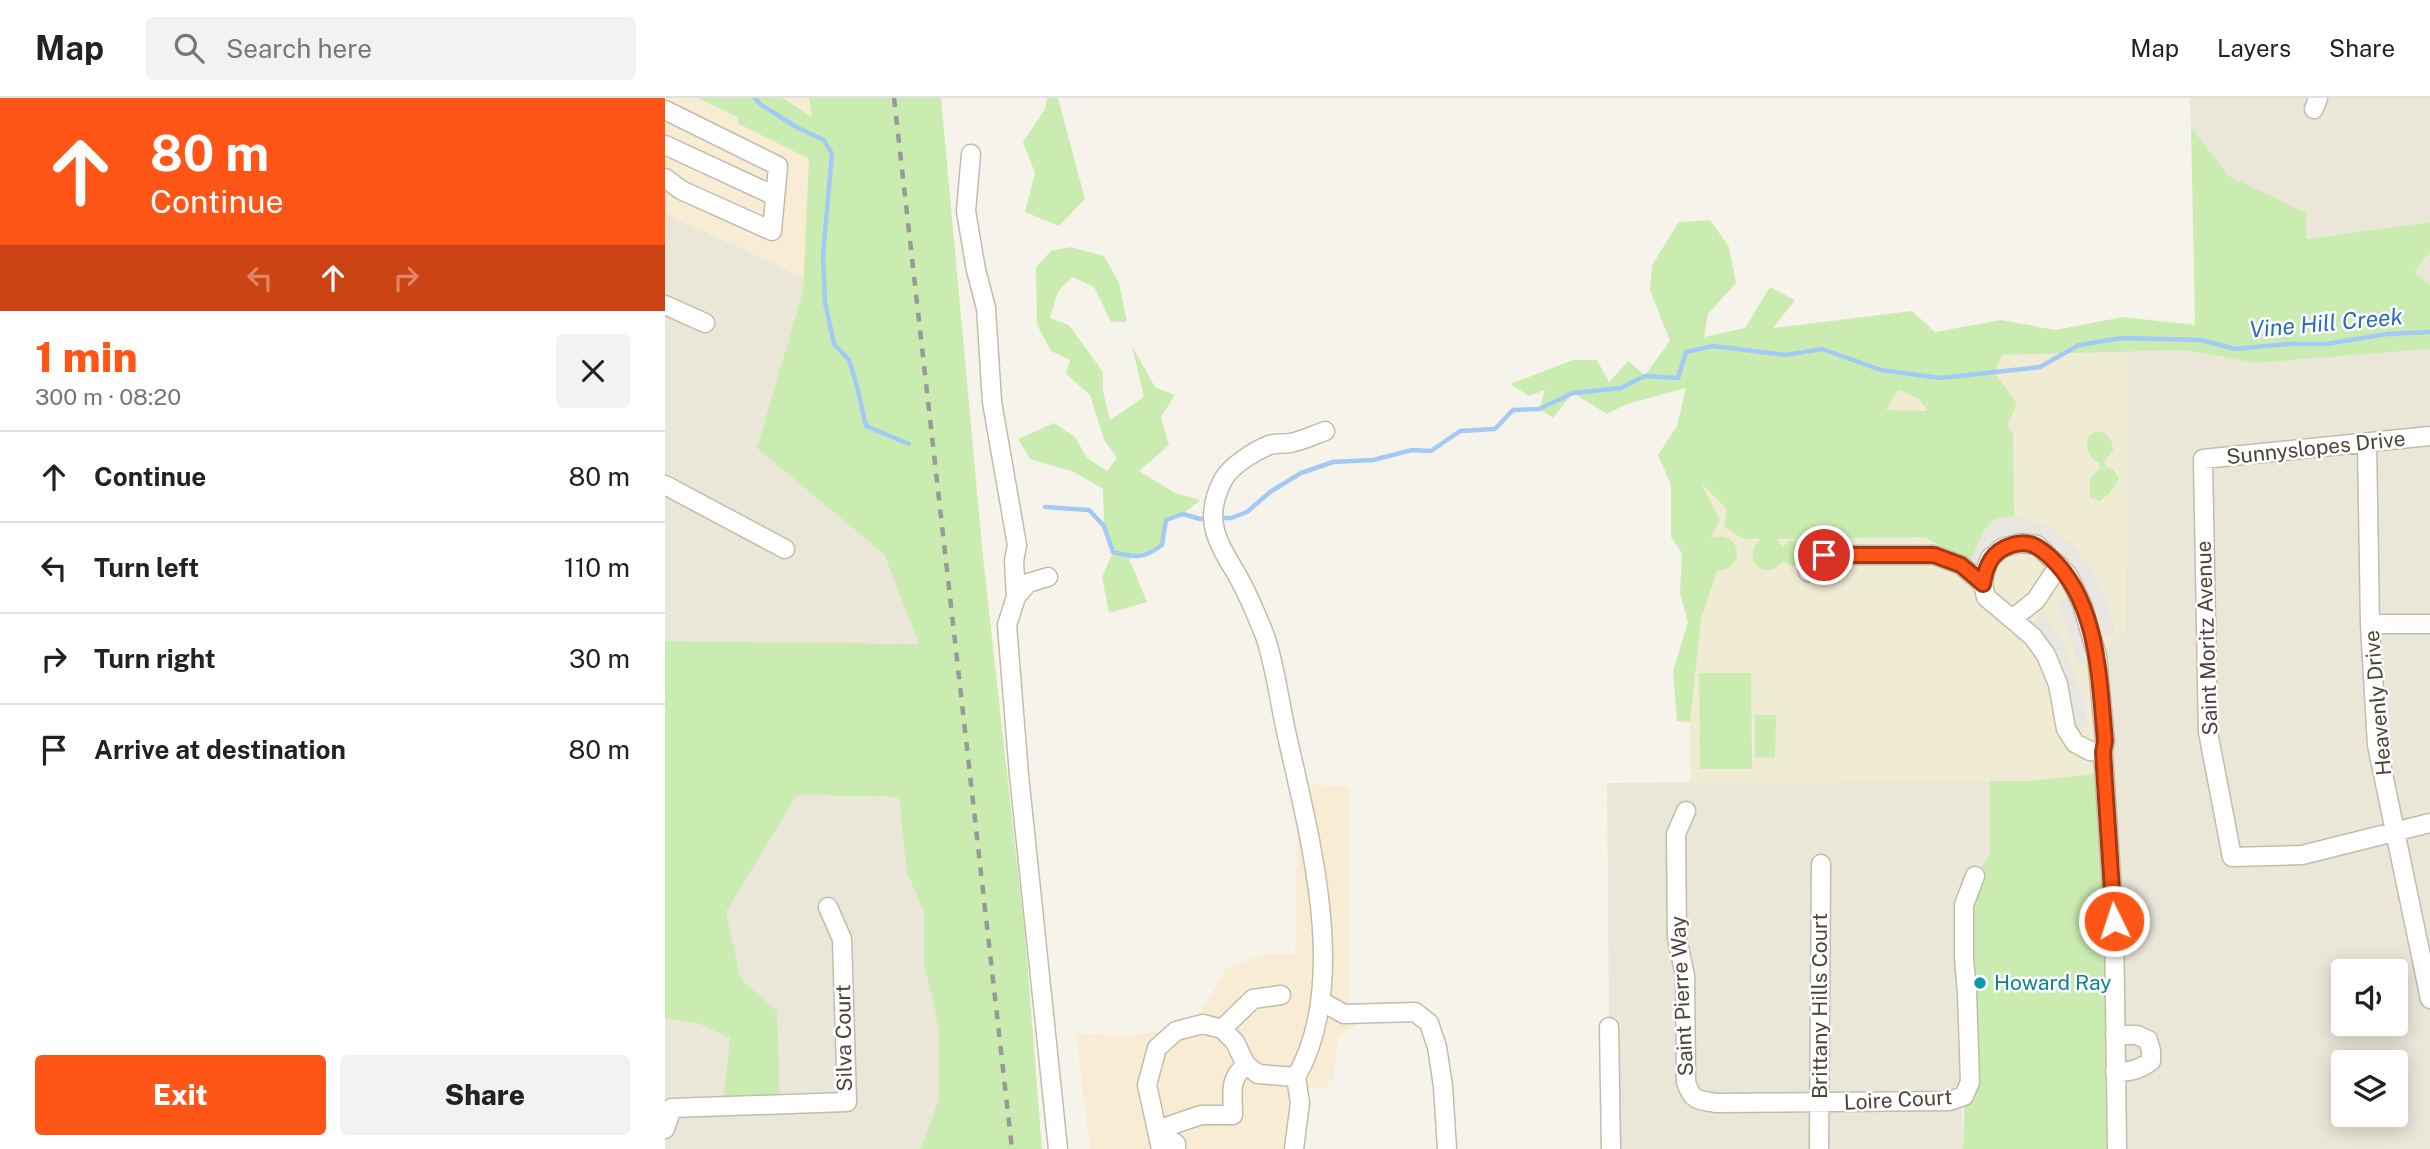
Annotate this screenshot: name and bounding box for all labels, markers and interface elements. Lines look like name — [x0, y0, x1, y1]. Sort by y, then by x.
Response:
search box — [146, 17, 636, 80]
text: Map — [35, 29, 104, 67]
icon: search — [170, 29, 208, 67]
text: Search here — [226, 33, 372, 64]
text: Map — [2130, 34, 2179, 62]
text: Layers — [2217, 34, 2291, 62]
text: Share — [2329, 34, 2395, 62]
text: 80 m — [150, 124, 269, 182]
icon: ahead — [35, 126, 126, 217]
text: Continue — [150, 183, 284, 220]
icon: left — [241, 259, 279, 297]
icon: ahead — [314, 259, 352, 297]
icon: right — [387, 259, 425, 297]
water label: Vine Hill Creek — [2248, 302, 2404, 343]
text: 1 min — [35, 332, 138, 381]
button: close — [556, 334, 630, 408]
text: 300 m · 08:20 — [35, 383, 181, 410]
street label: Sunnyslopes Drive — [2225, 426, 2407, 469]
icon: ahead — [35, 458, 73, 496]
text: Continue — [94, 461, 206, 492]
text: 80 m — [569, 461, 630, 492]
pin — [1794, 525, 1854, 585]
icon: arrive — [1805, 536, 1843, 574]
street label: Saint Moritz Avenue — [2191, 540, 2222, 736]
icon: left — [35, 549, 73, 587]
text: Turn left — [94, 552, 199, 583]
text: 110 m — [564, 552, 630, 583]
street label: Heavenly Drive — [2359, 629, 2396, 777]
icon: right — [35, 640, 73, 678]
text: Turn right — [94, 643, 216, 674]
text: 30 m — [569, 643, 630, 674]
icon: arrive — [35, 731, 73, 769]
text: Arrive at destination — [94, 734, 346, 765]
text: 80 m — [569, 734, 630, 765]
position arrow — [2077, 884, 2151, 958]
street label: Brittany Hills Court — [1807, 913, 1832, 1099]
street label: Saint Pierre Way — [1665, 915, 1698, 1077]
map controls — [2331, 959, 2408, 1127]
button: sound — [2331, 959, 2408, 1036]
place label: Howard Ray — [1994, 970, 2112, 995]
marker: Howard Ray — [1972, 975, 1988, 991]
street label: Silva Court — [830, 984, 857, 1092]
button: layers — [2331, 1050, 2408, 1127]
button: Exit — [35, 1055, 326, 1135]
button: Share — [340, 1055, 630, 1135]
street label: Loire Court — [1843, 1084, 1953, 1115]

